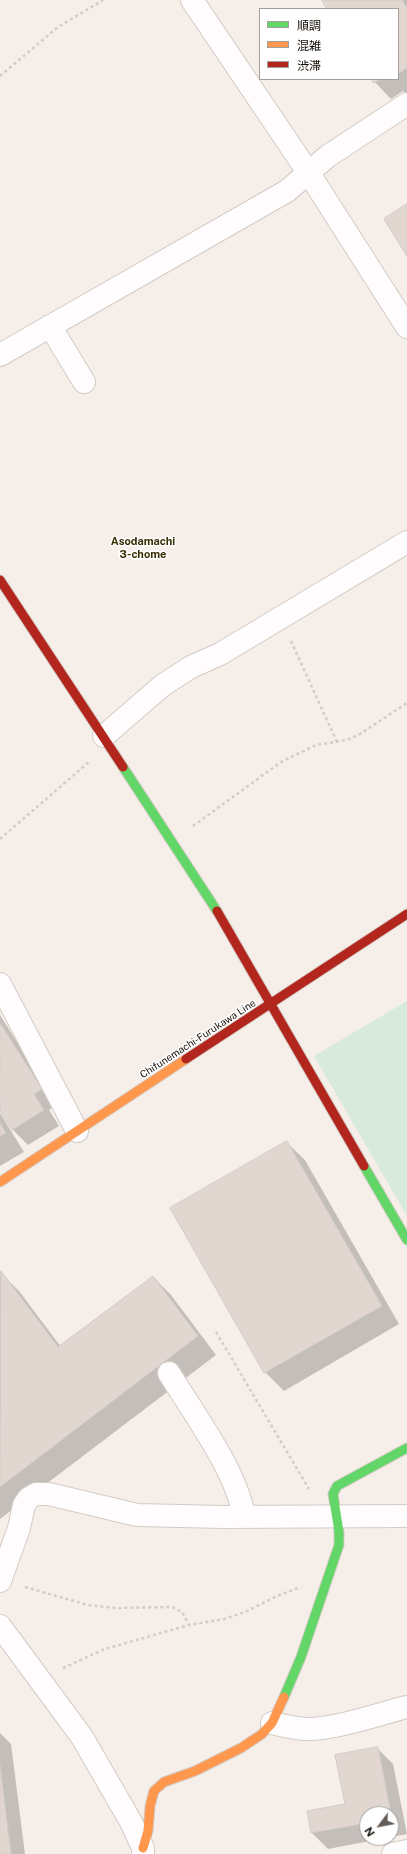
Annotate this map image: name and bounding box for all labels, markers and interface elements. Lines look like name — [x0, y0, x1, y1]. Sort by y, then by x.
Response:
legend — [259, 8, 399, 80]
text: 順調 — [297, 19, 321, 33]
text: 混雑 — [297, 39, 321, 53]
text: 渋滞 — [297, 59, 321, 73]
district label: Asodamachi 3-chome — [111, 535, 175, 561]
street label: Chifunemachi-Furukawa Line — [138, 997, 258, 1081]
north arrow — [359, 1806, 399, 1846]
text: N — [362, 1825, 377, 1839]

